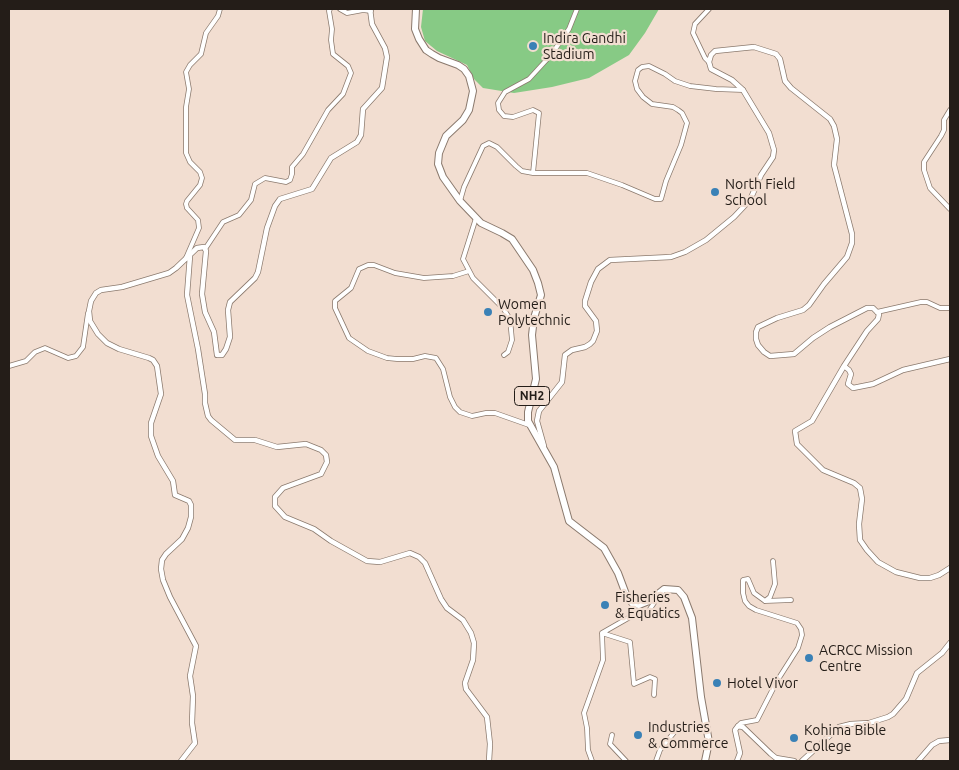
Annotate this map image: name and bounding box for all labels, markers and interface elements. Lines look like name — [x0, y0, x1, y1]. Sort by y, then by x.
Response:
place label: Indira Gandhi Stadium — [543, 30, 626, 62]
marker: Indira Gandhi Stadium — [527, 40, 539, 52]
place label: North Field School — [725, 176, 796, 208]
marker: North Field School — [709, 186, 721, 198]
place label: Women Polytechnic — [498, 296, 570, 328]
marker: Women Polytechnic — [482, 306, 494, 318]
road number: NH2 — [514, 386, 550, 406]
place label: Fisheries & Equatics — [615, 589, 680, 622]
marker: Fisheries & Equatics — [599, 599, 611, 611]
place label: ACRCC Mission Centre — [819, 642, 913, 674]
marker: ACRCC Mission Centre — [803, 652, 815, 664]
place label: Hotel Vivor — [727, 675, 798, 691]
marker: Hotel Vivor — [711, 677, 723, 689]
place label: Industries & Commerce — [648, 719, 728, 752]
place label: Kohima Bible College — [804, 722, 886, 754]
marker: Industries & Commerce — [632, 729, 644, 741]
marker: Kohima Bible College — [788, 732, 800, 744]

